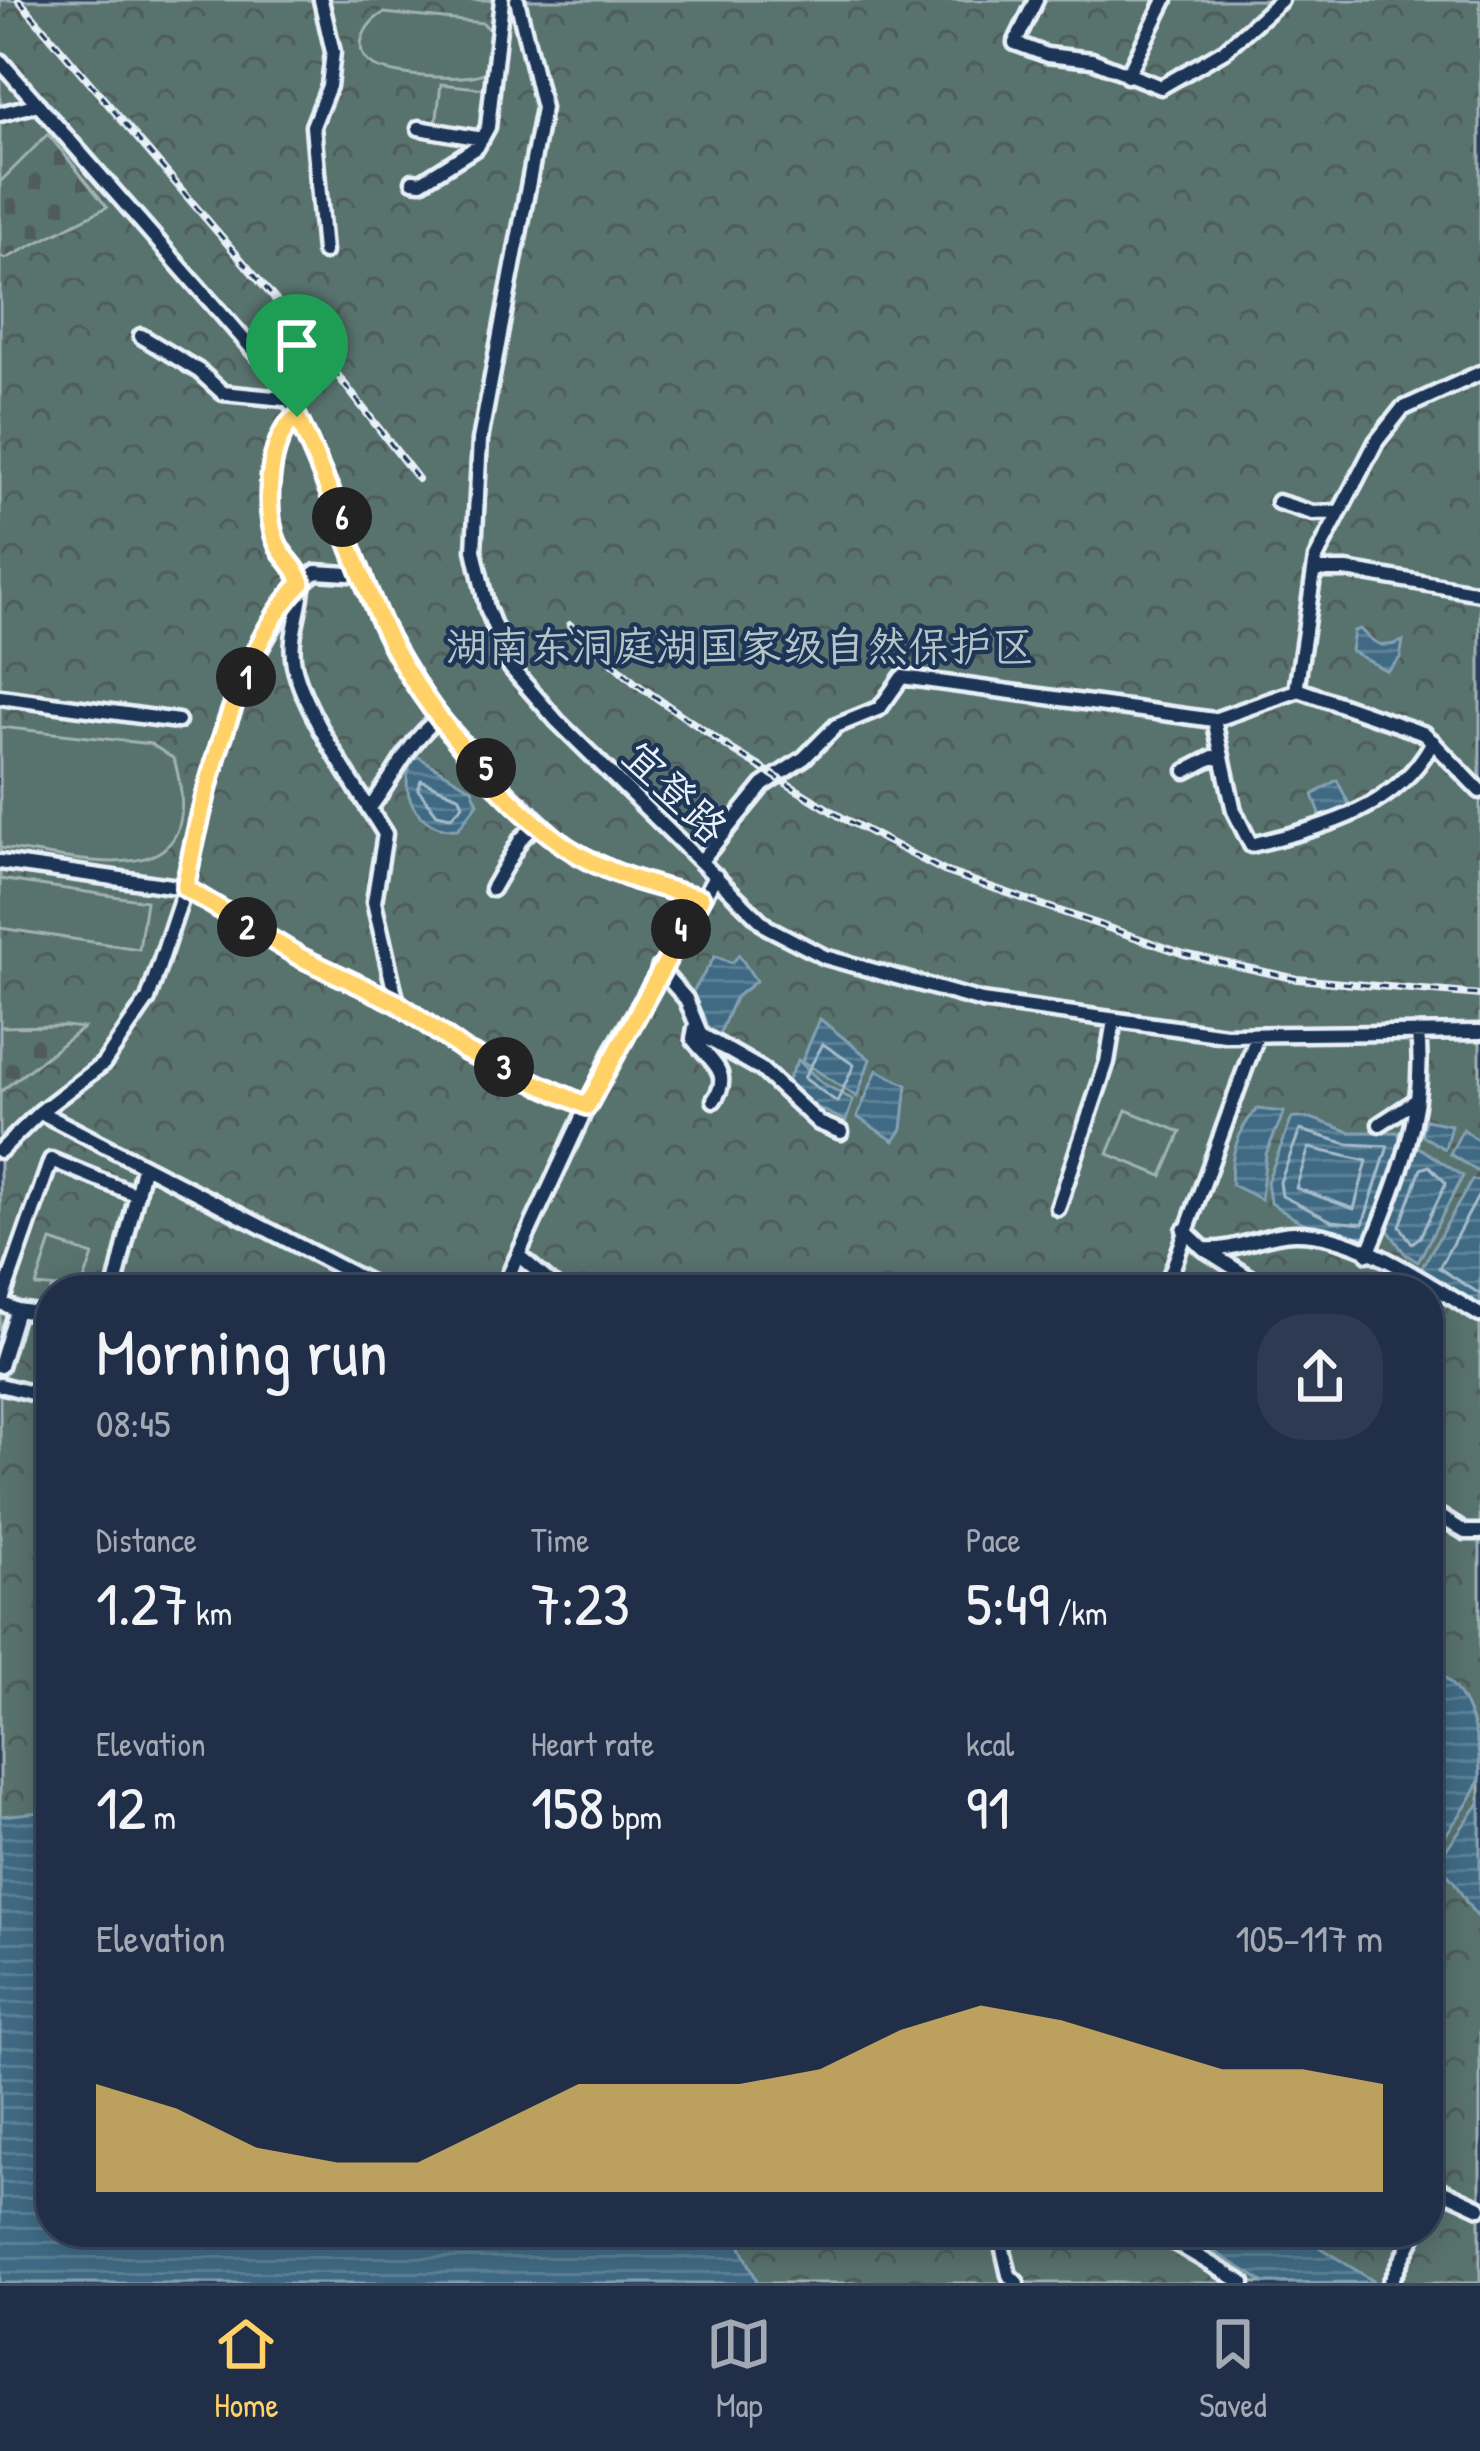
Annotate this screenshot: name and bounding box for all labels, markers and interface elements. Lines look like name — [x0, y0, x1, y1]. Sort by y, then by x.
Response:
pin — [246, 294, 348, 417]
icon: arrive — [264, 312, 330, 378]
pin: 6 — [312, 487, 372, 547]
text: 6 — [335, 495, 349, 539]
park label: 湖南东洞庭湖国家级自然保护区 — [446, 617, 1034, 674]
pin: 1 — [216, 647, 276, 707]
text: 1 — [240, 655, 252, 699]
street label: 宜登路 — [611, 727, 741, 855]
pin: 5 — [456, 738, 516, 798]
text: 5 — [479, 746, 493, 790]
pin: 2 — [217, 897, 277, 957]
pin: 4 — [651, 899, 711, 959]
text: 2 — [239, 905, 255, 949]
text: 4 — [675, 907, 687, 951]
pin: 3 — [474, 1037, 534, 1097]
text: 3 — [497, 1045, 511, 1089]
text: Morning run — [96, 1306, 388, 1396]
button: share — [1257, 1314, 1383, 1440]
text: 08:45 — [96, 1396, 171, 1449]
text: Distance — [96, 1518, 197, 1562]
text: Time — [531, 1518, 589, 1562]
text: Pace — [966, 1518, 1021, 1562]
text: 1.27 — [96, 1562, 188, 1644]
text: 7:23 — [531, 1562, 630, 1644]
text: 5:49 — [966, 1562, 1050, 1644]
text: km — [188, 1591, 232, 1635]
text: /km — [1050, 1591, 1108, 1635]
text: Elevation — [96, 1722, 206, 1766]
text: Heart rate — [531, 1722, 654, 1766]
text: kcal — [966, 1722, 1014, 1766]
text: 12 — [96, 1766, 146, 1848]
text: 158 — [531, 1766, 604, 1848]
text: 91 — [966, 1766, 1010, 1848]
text: m — [146, 1795, 176, 1839]
text: bpm — [604, 1795, 662, 1839]
text: Elevation — [96, 1911, 226, 1964]
text: 105–117 m — [1235, 1911, 1383, 1964]
tab: Home — [213, 2311, 279, 2427]
tab: Map — [706, 2311, 772, 2427]
tab: Saved — [1199, 2311, 1267, 2427]

